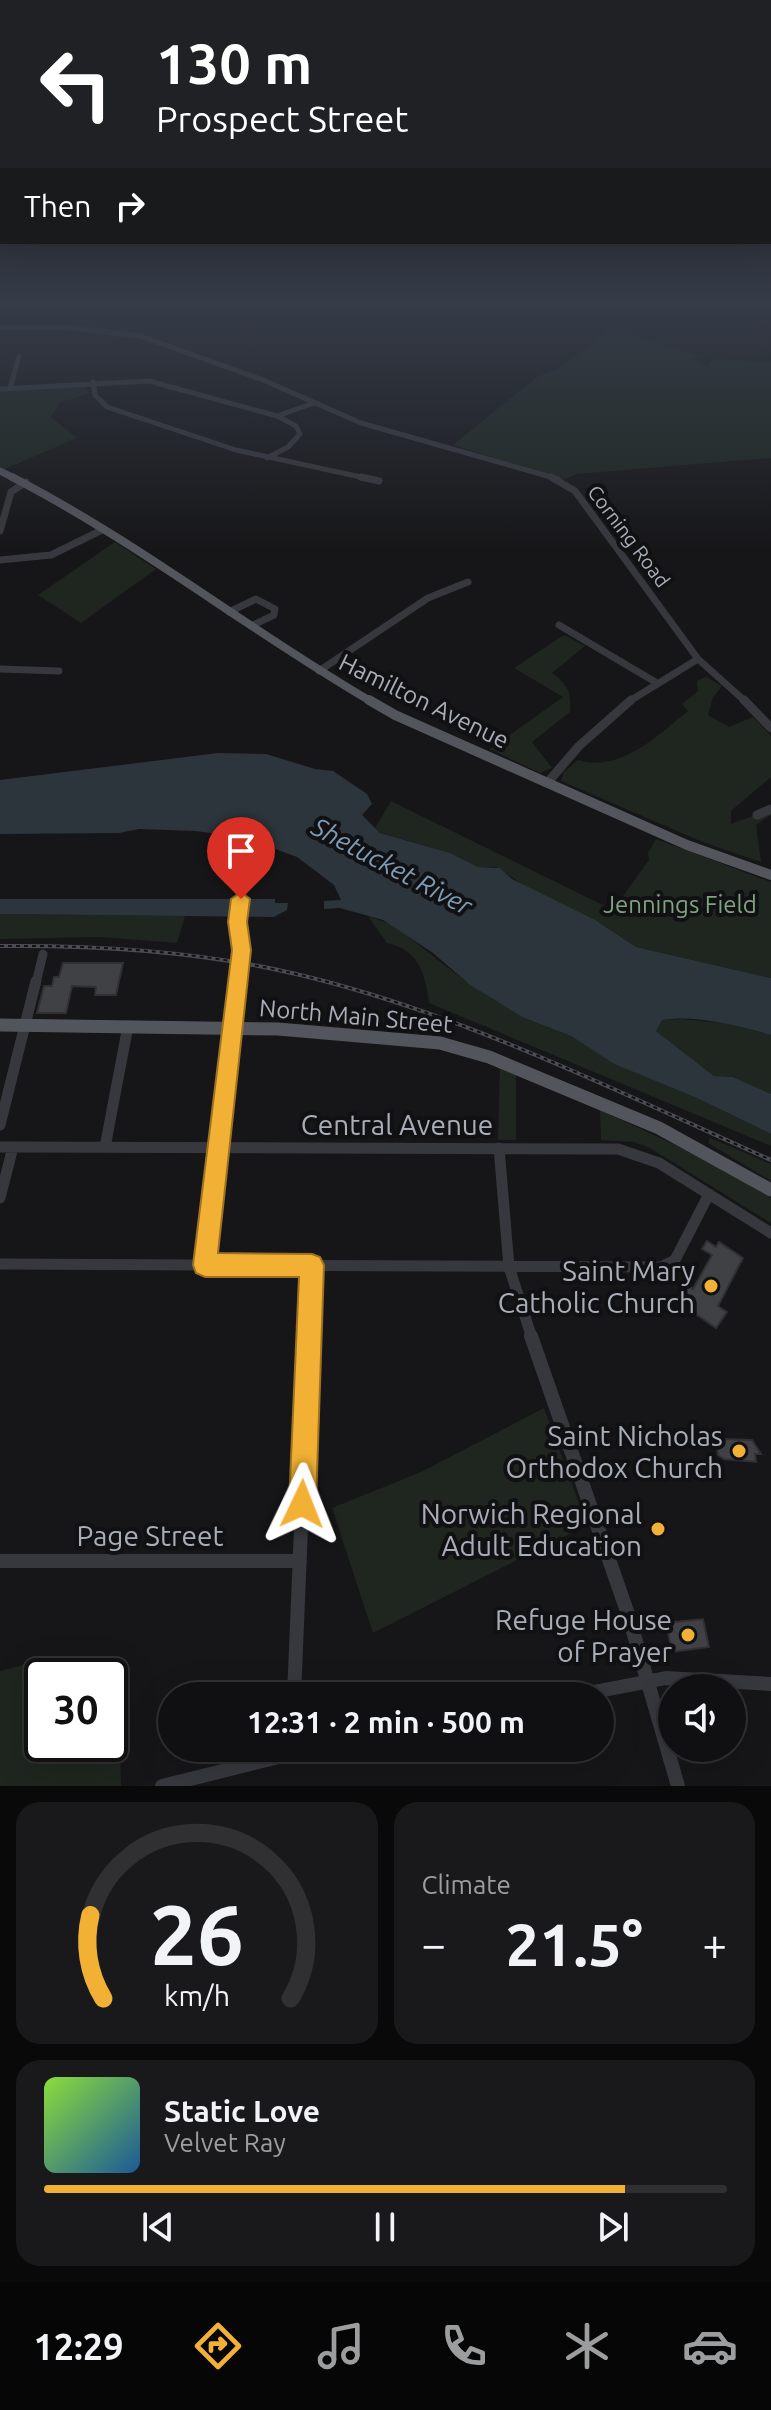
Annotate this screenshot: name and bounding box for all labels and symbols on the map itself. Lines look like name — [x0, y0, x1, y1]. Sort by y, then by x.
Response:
street label: Corning Road — [583, 481, 675, 591]
street label: Hamilton Avenue — [335, 648, 513, 754]
water label: Shetucket River — [306, 811, 478, 921]
pin — [207, 817, 275, 899]
park label: Jennings Field — [603, 891, 757, 918]
street label: North Main Street — [258, 994, 454, 1038]
street label: Central Avenue — [301, 1109, 493, 1140]
place label: Saint Mary Catholic Church — [498, 1255, 695, 1318]
marker: Saint Mary Catholic Church — [702, 1277, 720, 1295]
place label: Saint Nicholas Orthodox Church — [506, 1420, 723, 1483]
marker: Saint Nicholas Orthodox Church — [730, 1442, 748, 1460]
position arrow — [260, 1462, 344, 1546]
place label: Norwich Regional Adult Education — [421, 1498, 642, 1561]
street label: Page Street — [76, 1520, 224, 1551]
marker: Norwich Regional Adult Education — [649, 1520, 667, 1538]
place label: Refuge House of Prayer — [495, 1604, 672, 1667]
marker: Refuge House of Prayer — [679, 1626, 697, 1644]
speed limit sign: 30 — [24, 1658, 128, 1762]

